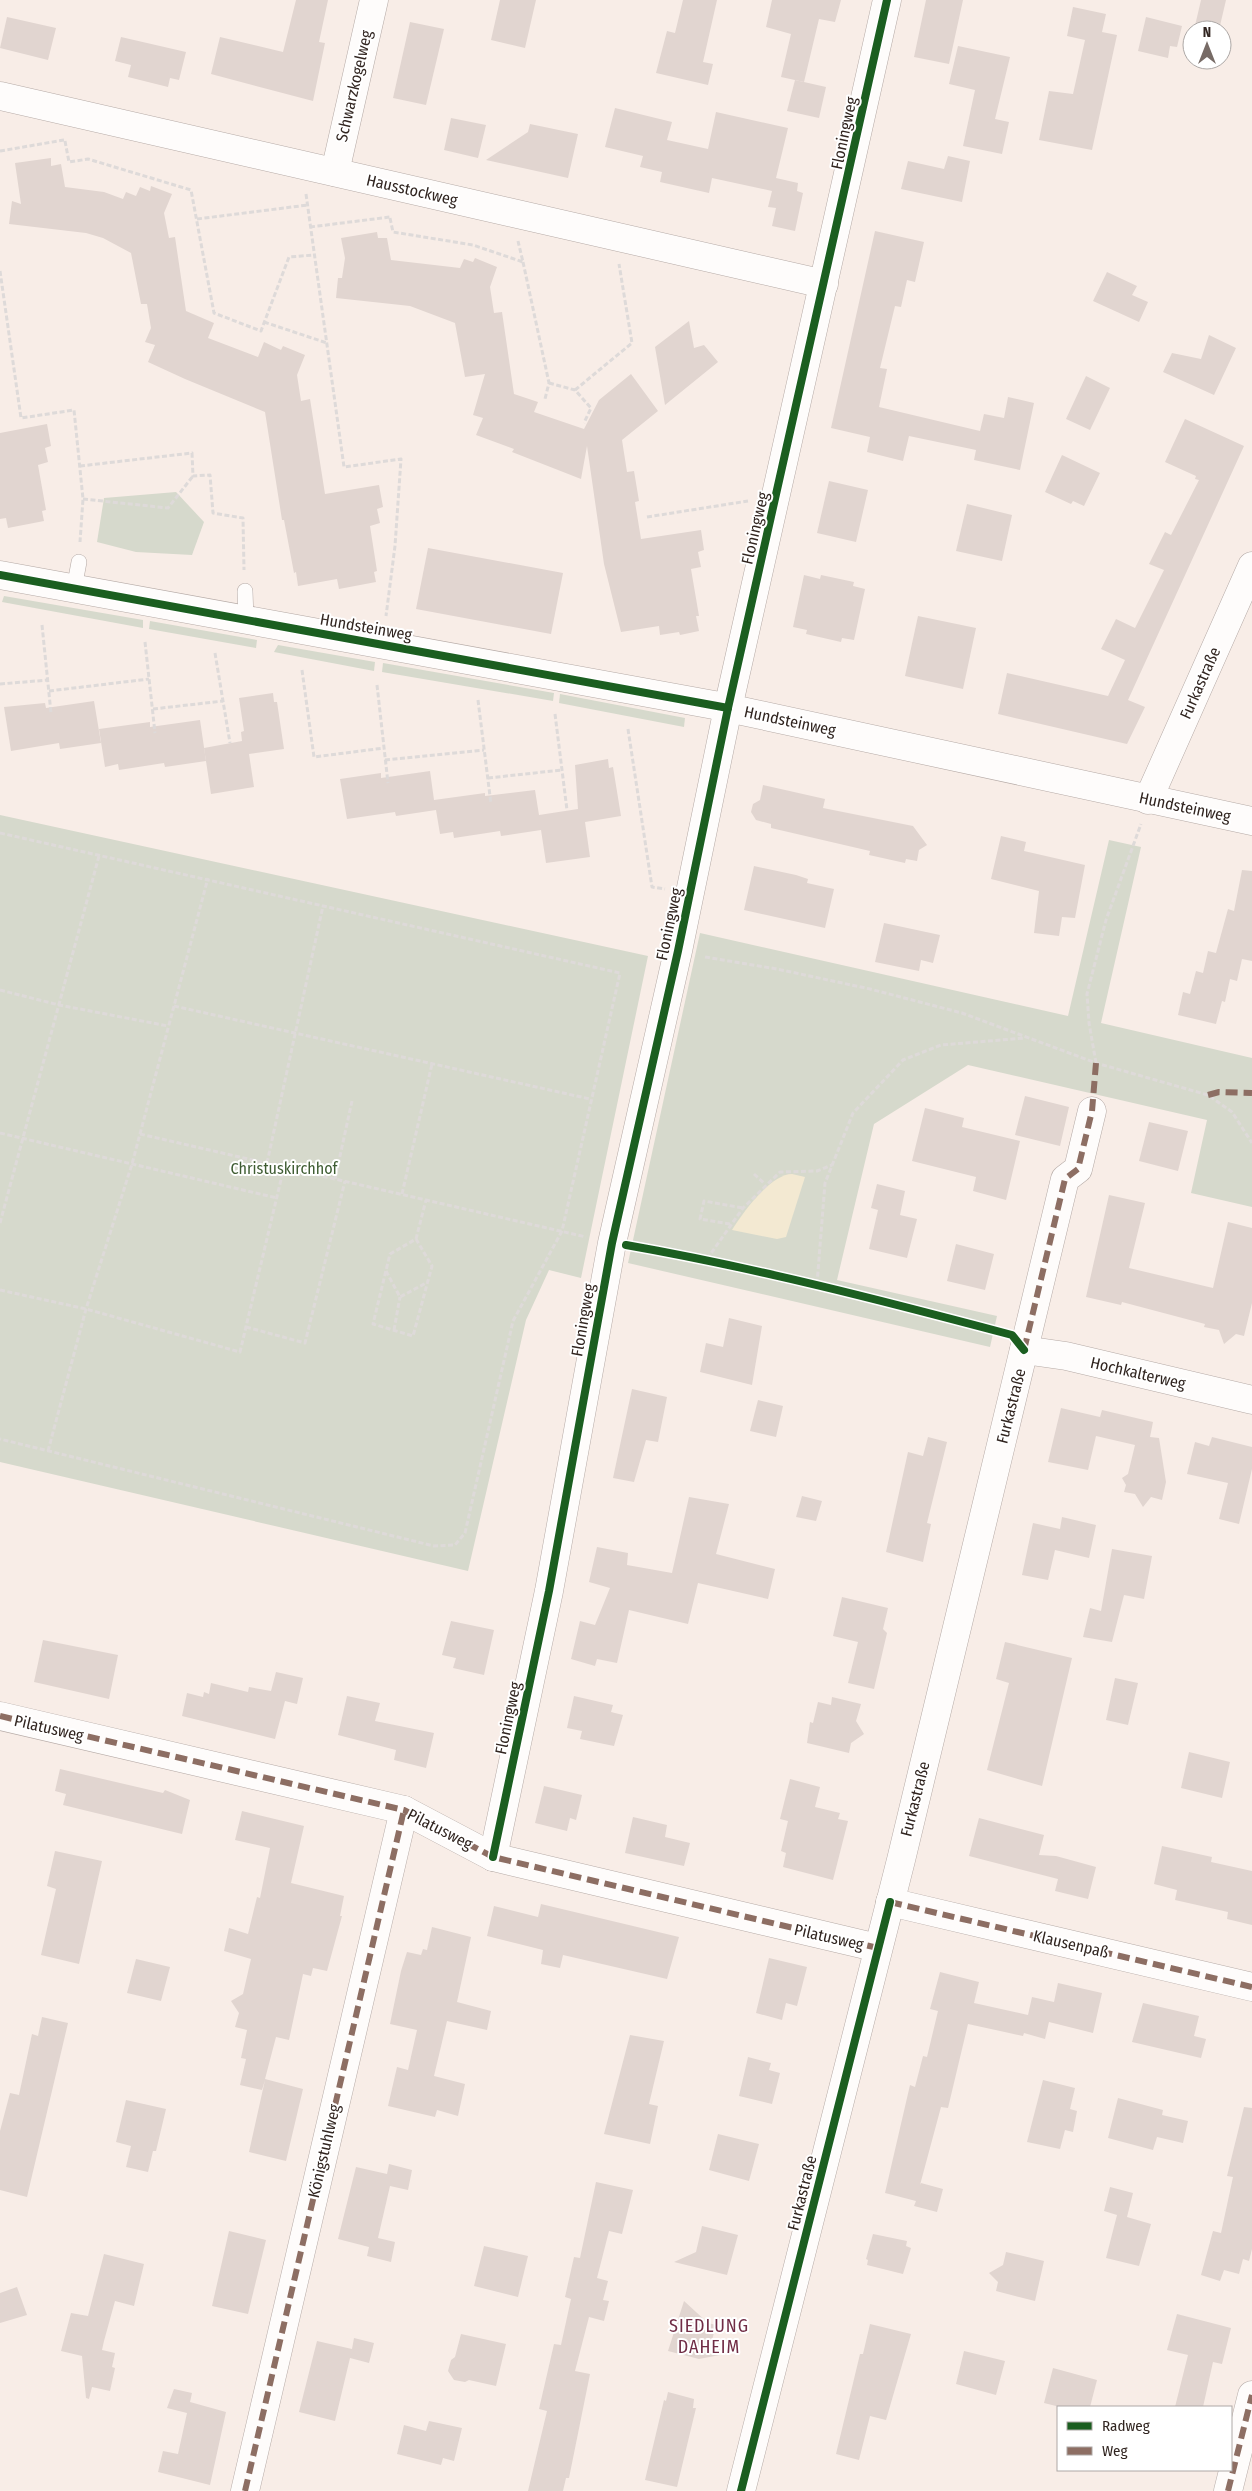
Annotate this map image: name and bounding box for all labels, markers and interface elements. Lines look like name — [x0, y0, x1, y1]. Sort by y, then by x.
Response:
north arrow — [1182, 20, 1232, 70]
text: N — [1203, 24, 1211, 41]
street label: Schwarzkogelweg — [332, 28, 376, 144]
street label: Floningweg — [827, 94, 861, 171]
street label: Hausstockweg — [365, 170, 460, 210]
street label: Floningweg — [737, 489, 773, 566]
street label: Hundsteinweg — [318, 610, 414, 645]
street label: Furkastraße — [1176, 644, 1224, 722]
street label: Hundsteinweg — [742, 702, 838, 740]
street label: Hundsteinweg — [1137, 788, 1233, 826]
street label: Floningweg — [652, 885, 686, 962]
park label: Christuskirchhof — [231, 1159, 339, 1178]
street label: Floningweg — [567, 1282, 599, 1358]
street label: Hochkalterweg — [1089, 1353, 1188, 1393]
street label: Furkastraße — [992, 1366, 1030, 1446]
street label: Floningweg — [491, 1679, 525, 1756]
street label: Pilatusweg — [12, 1711, 86, 1745]
street label: Furkastraße — [896, 1759, 934, 1839]
street label: Pilatusweg — [404, 1805, 476, 1854]
street label: Pilatusweg — [792, 1920, 866, 1954]
street label: Klausenpaß — [1031, 1926, 1111, 1962]
street label: Königstuhlweg — [304, 2102, 344, 2200]
street label: Furkastraße — [783, 2153, 821, 2233]
district label: SIEDLUNG DAHEIM — [669, 2315, 749, 2358]
legend — [1057, 2406, 1232, 2471]
text: Radweg — [1102, 2417, 1150, 2435]
text: Weg — [1102, 2442, 1128, 2460]

